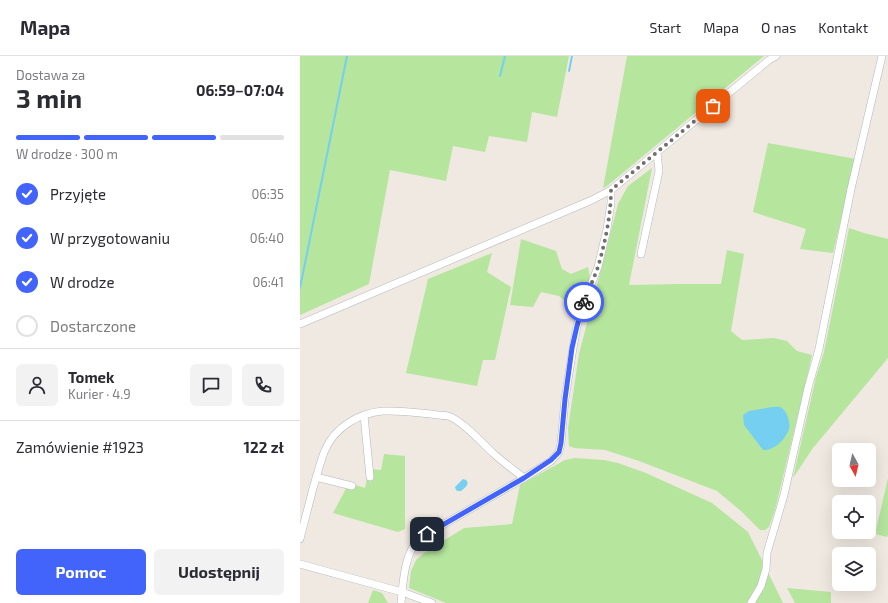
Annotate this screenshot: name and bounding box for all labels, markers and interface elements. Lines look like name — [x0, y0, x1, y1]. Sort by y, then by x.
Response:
text: Mapa — [20, 16, 70, 39]
text: Start — [649, 19, 681, 36]
text: Mapa — [703, 19, 739, 36]
text: O nas — [761, 19, 796, 36]
text: Kontakt — [818, 19, 868, 36]
text: Dostawa za — [16, 67, 85, 83]
text: 06:59–07:04 — [196, 81, 284, 99]
text: 3 min — [16, 82, 82, 113]
pin — [696, 89, 730, 123]
icon: bag — [702, 95, 724, 117]
text: W drodze · 300 m — [16, 146, 118, 162]
icon: check — [16, 183, 38, 205]
text: Przyjęte — [50, 185, 106, 203]
text: 06:35 — [251, 186, 284, 202]
icon: check — [16, 227, 38, 249]
text: W przygotowaniu — [50, 229, 170, 247]
text: 06:40 — [250, 230, 284, 246]
icon: check — [16, 271, 38, 293]
text: W drodze — [50, 273, 115, 291]
text: 06:41 — [252, 274, 284, 290]
courier — [564, 282, 604, 322]
icon: bike — [573, 291, 595, 313]
text: Dostarczone — [50, 317, 136, 335]
button: person — [16, 364, 58, 406]
button: chat — [190, 364, 232, 406]
button: phone — [242, 364, 284, 406]
text: Tomek — [68, 368, 114, 386]
text: Kurier · 4.9 — [68, 386, 131, 402]
text: Zamówienie #1923 — [16, 438, 144, 456]
text: 122 zł — [244, 438, 284, 456]
north arrow — [832, 443, 876, 487]
map controls — [832, 443, 876, 591]
button: locate — [832, 495, 876, 539]
pin — [410, 517, 444, 551]
icon: home — [416, 523, 438, 545]
button: layers — [832, 547, 876, 591]
button: Pomoc — [16, 549, 146, 595]
button: Udostępnij — [154, 549, 284, 595]

